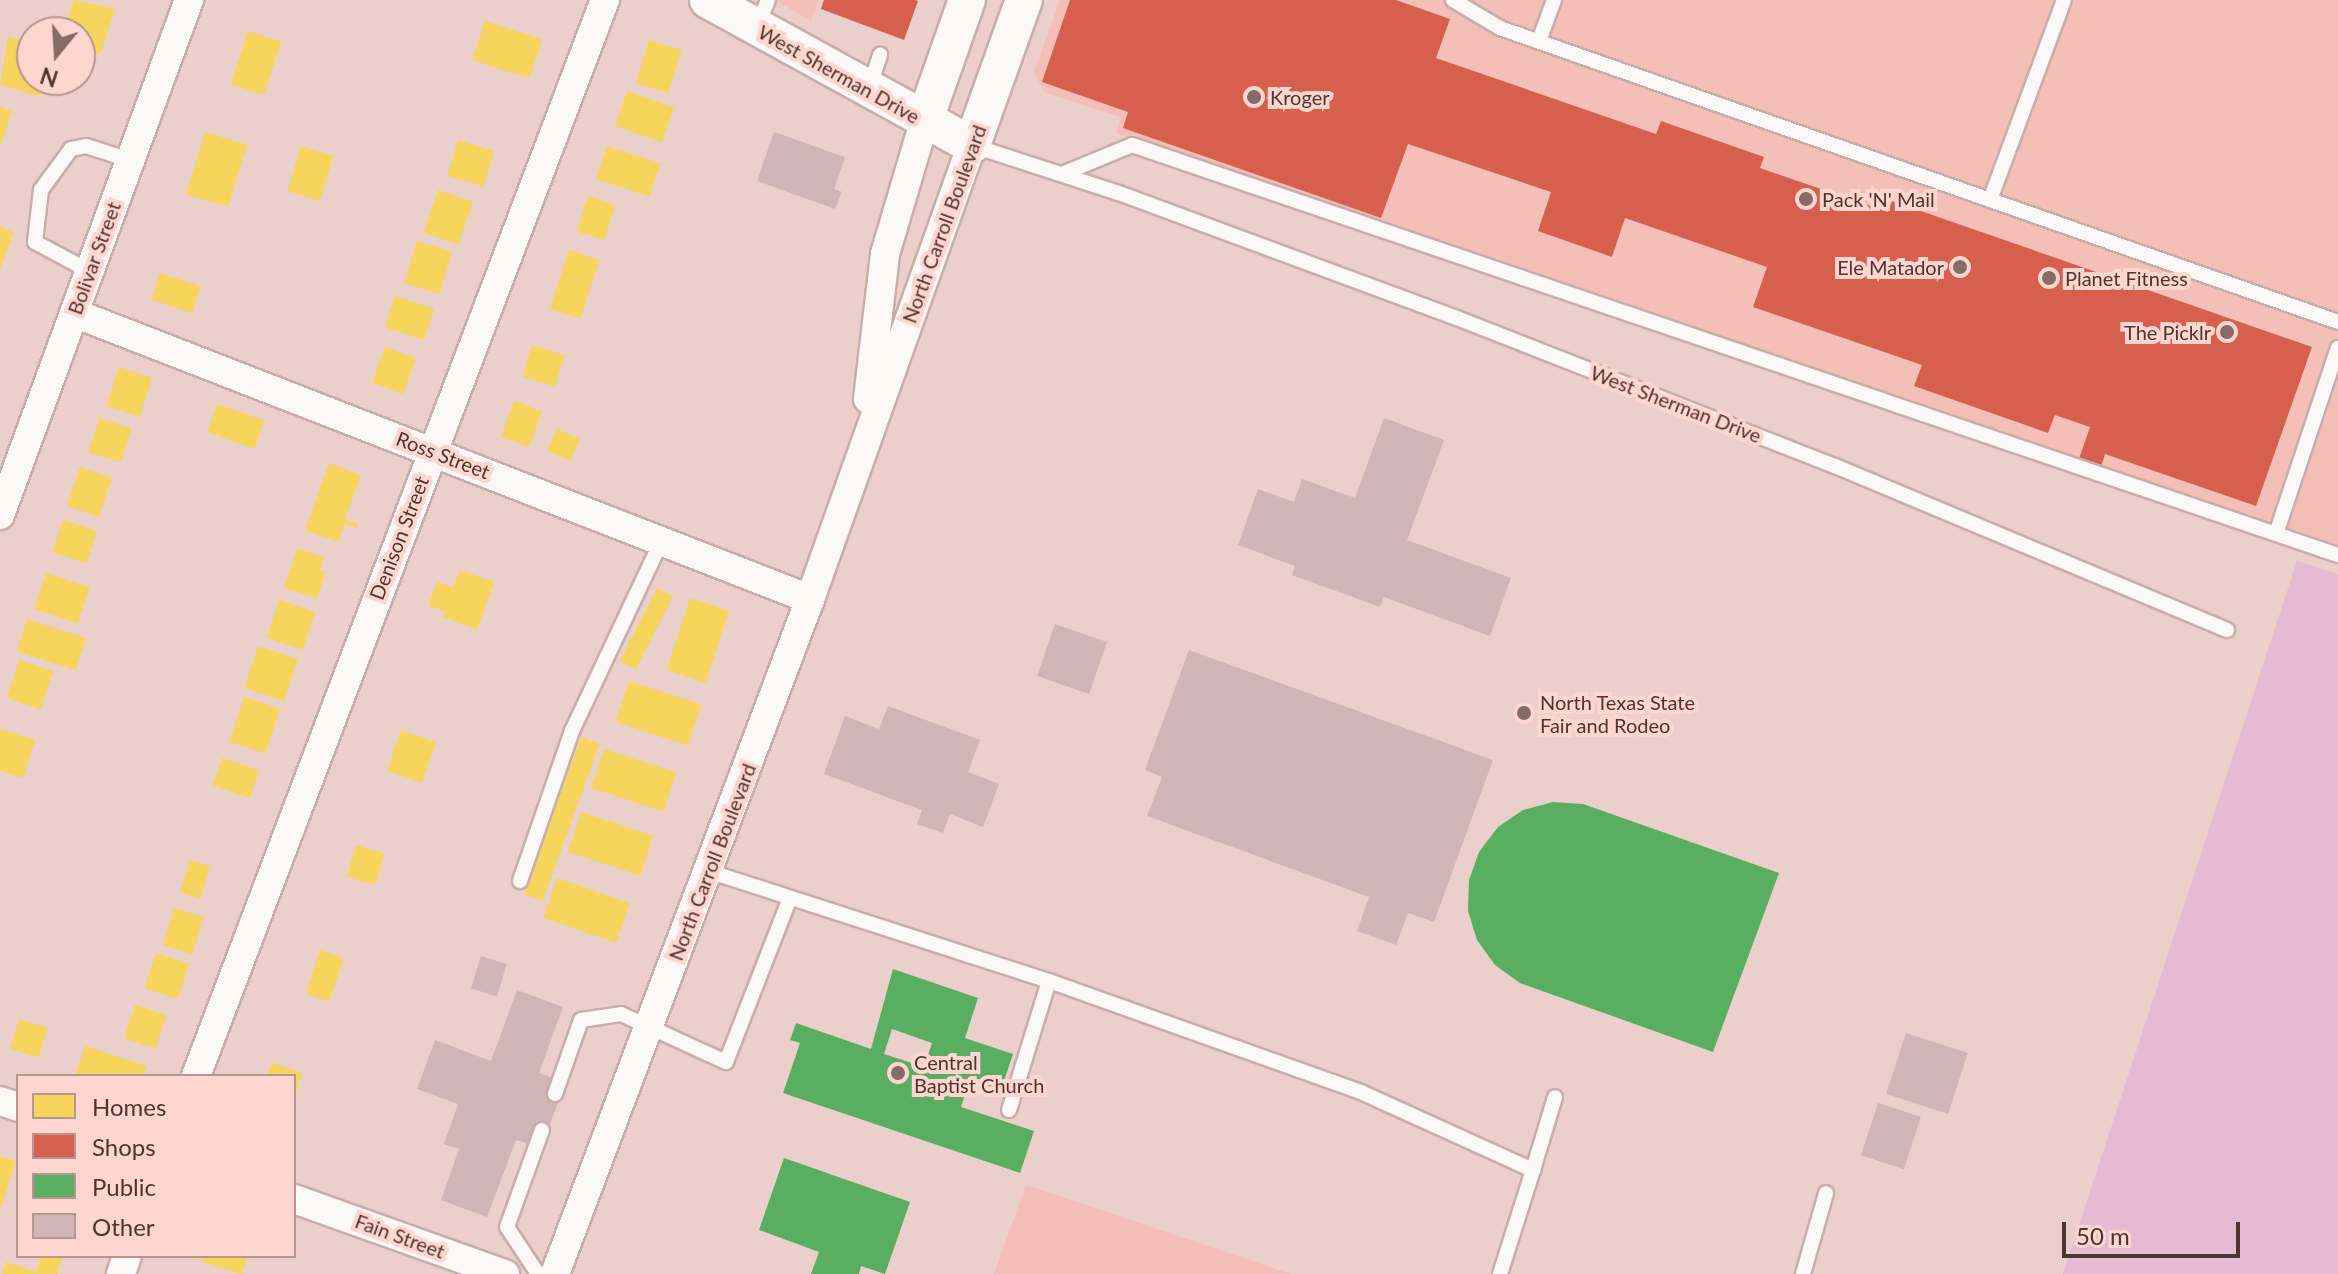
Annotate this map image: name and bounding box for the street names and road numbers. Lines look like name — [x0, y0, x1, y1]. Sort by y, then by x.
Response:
street label: West Sherman Drive — [754, 20, 924, 128]
street label: North Carroll Boulevard — [897, 122, 991, 326]
street label: Bolivar Street — [62, 198, 126, 318]
street label: West Sherman Drive — [1587, 360, 1765, 448]
street label: Ross Street — [393, 426, 493, 484]
street label: Denison Street — [364, 473, 434, 603]
street label: North Carroll Boulevard — [663, 760, 761, 964]
street label: Fain Street — [352, 1209, 448, 1263]

